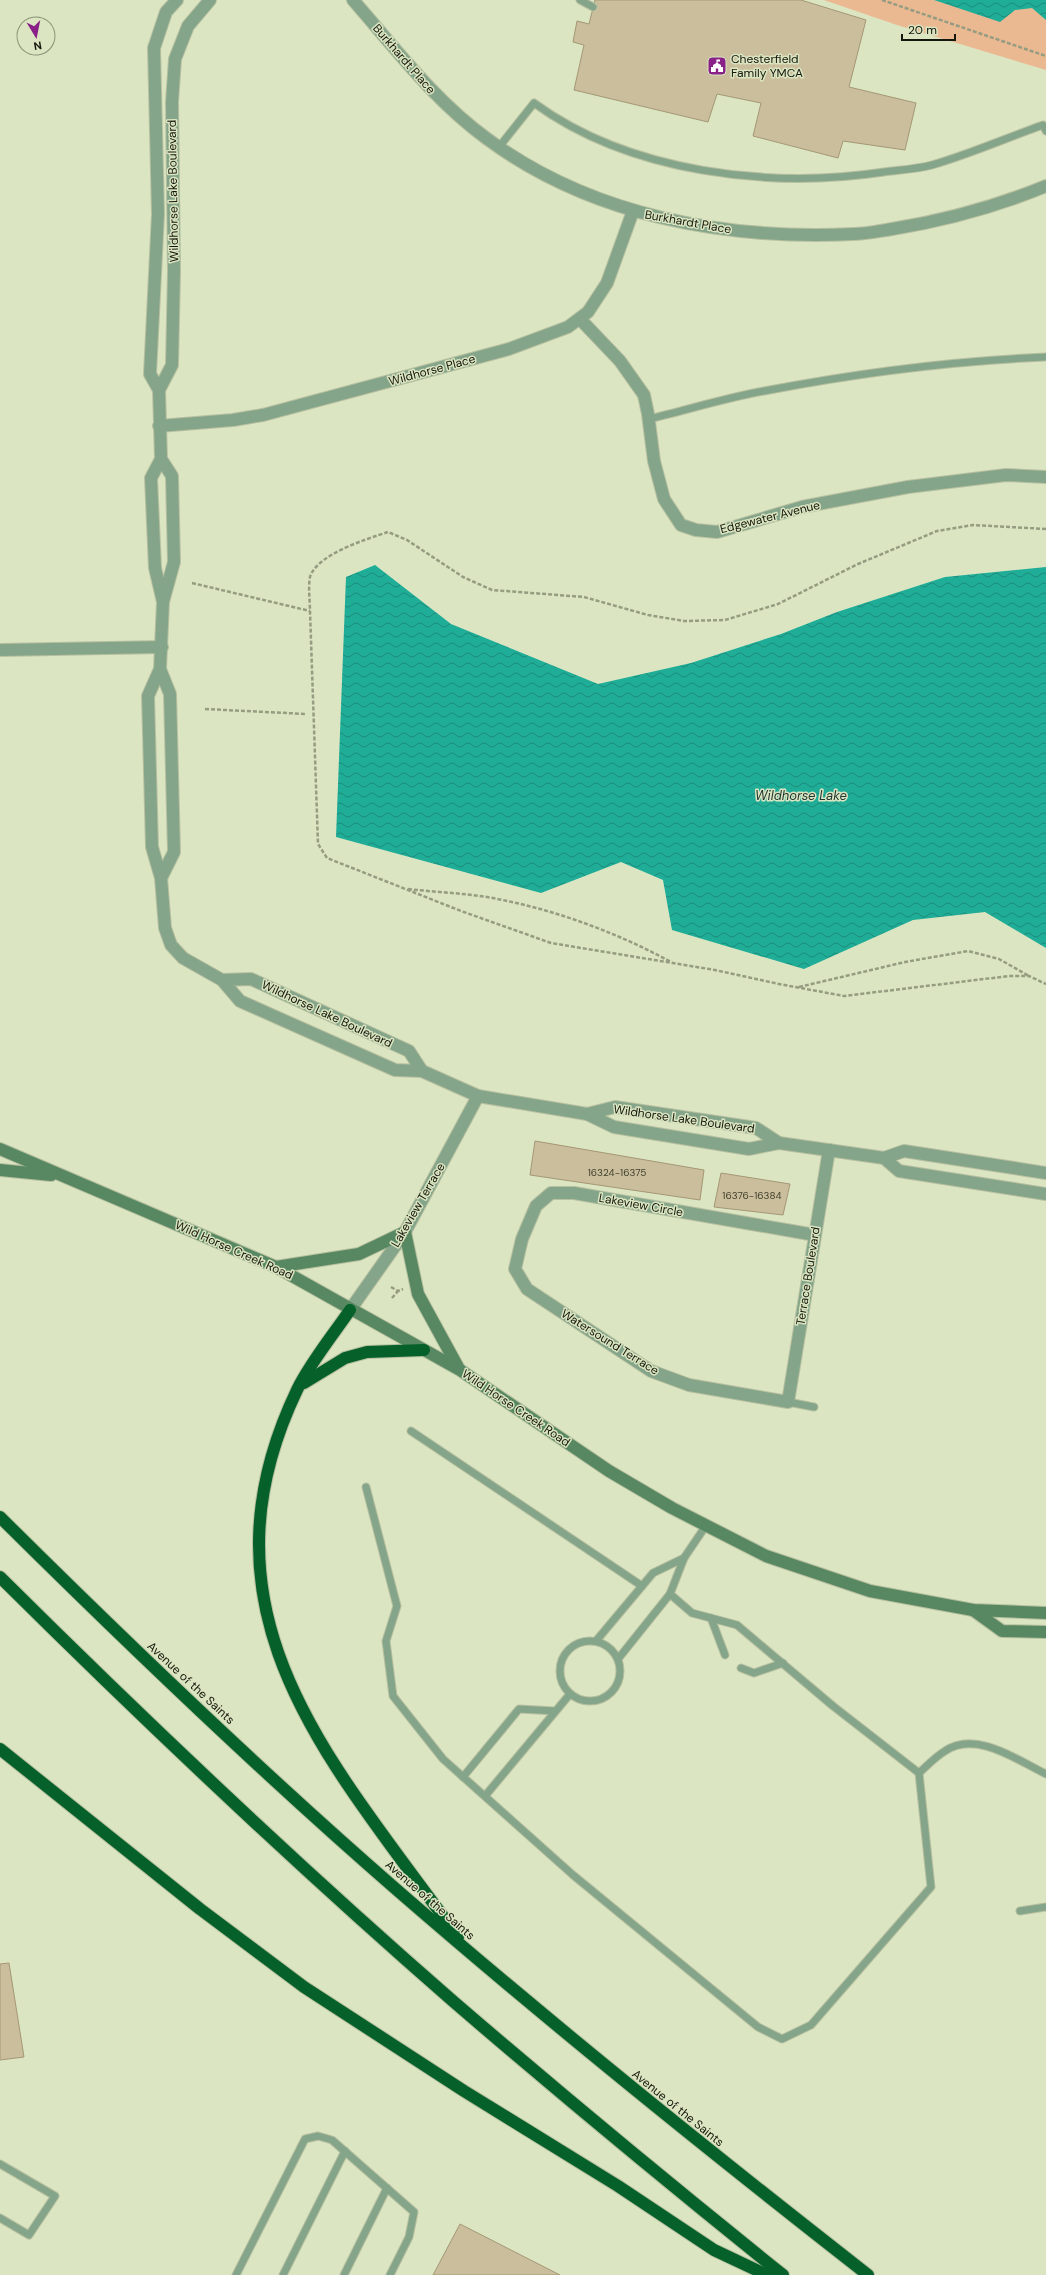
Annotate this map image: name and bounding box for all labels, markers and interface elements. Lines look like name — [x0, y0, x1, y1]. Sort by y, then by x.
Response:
north arrow — [16, 16, 56, 56]
scale bar — [902, 16, 955, 42]
street label: Burkhardt Place — [369, 21, 439, 97]
text: 20 m — [908, 22, 937, 38]
text: N — [33, 38, 43, 53]
place label: Chesterfield Family YMCA — [731, 51, 803, 81]
public building icon: Chesterfield Family YMCA — [706, 55, 728, 77]
street label: Wildhorse Lake Boulevard — [164, 120, 182, 262]
street label: Burkhardt Place — [644, 207, 733, 238]
street label: Wildhorse Place — [387, 351, 477, 389]
street label: Edgewater Avenue — [718, 497, 822, 537]
water label: Wildhorse Lake — [755, 787, 847, 804]
street label: Wildhorse Lake Boulevard — [259, 977, 395, 1051]
street label: Wildhorse Lake Boulevard — [612, 1101, 756, 1137]
street label: Lakeview Terrace — [387, 1160, 449, 1250]
house number: 16324-16375 — [588, 1166, 646, 1179]
house number: 16376-16384 — [722, 1189, 782, 1202]
street label: Lakeview Circle — [598, 1190, 685, 1220]
street label: Wild Horse Creek Road — [173, 1217, 295, 1283]
street label: Terrace Boulevard — [792, 1226, 824, 1326]
street label: Watersound Terrace — [558, 1305, 662, 1379]
street label: Wild Horse Creek Road — [459, 1366, 573, 1450]
street label: Avenue of the Saints — [144, 1638, 238, 1728]
street label: Avenue of the Saints — [382, 1857, 478, 1943]
street label: Avenue of the Saints — [629, 2066, 727, 2150]

